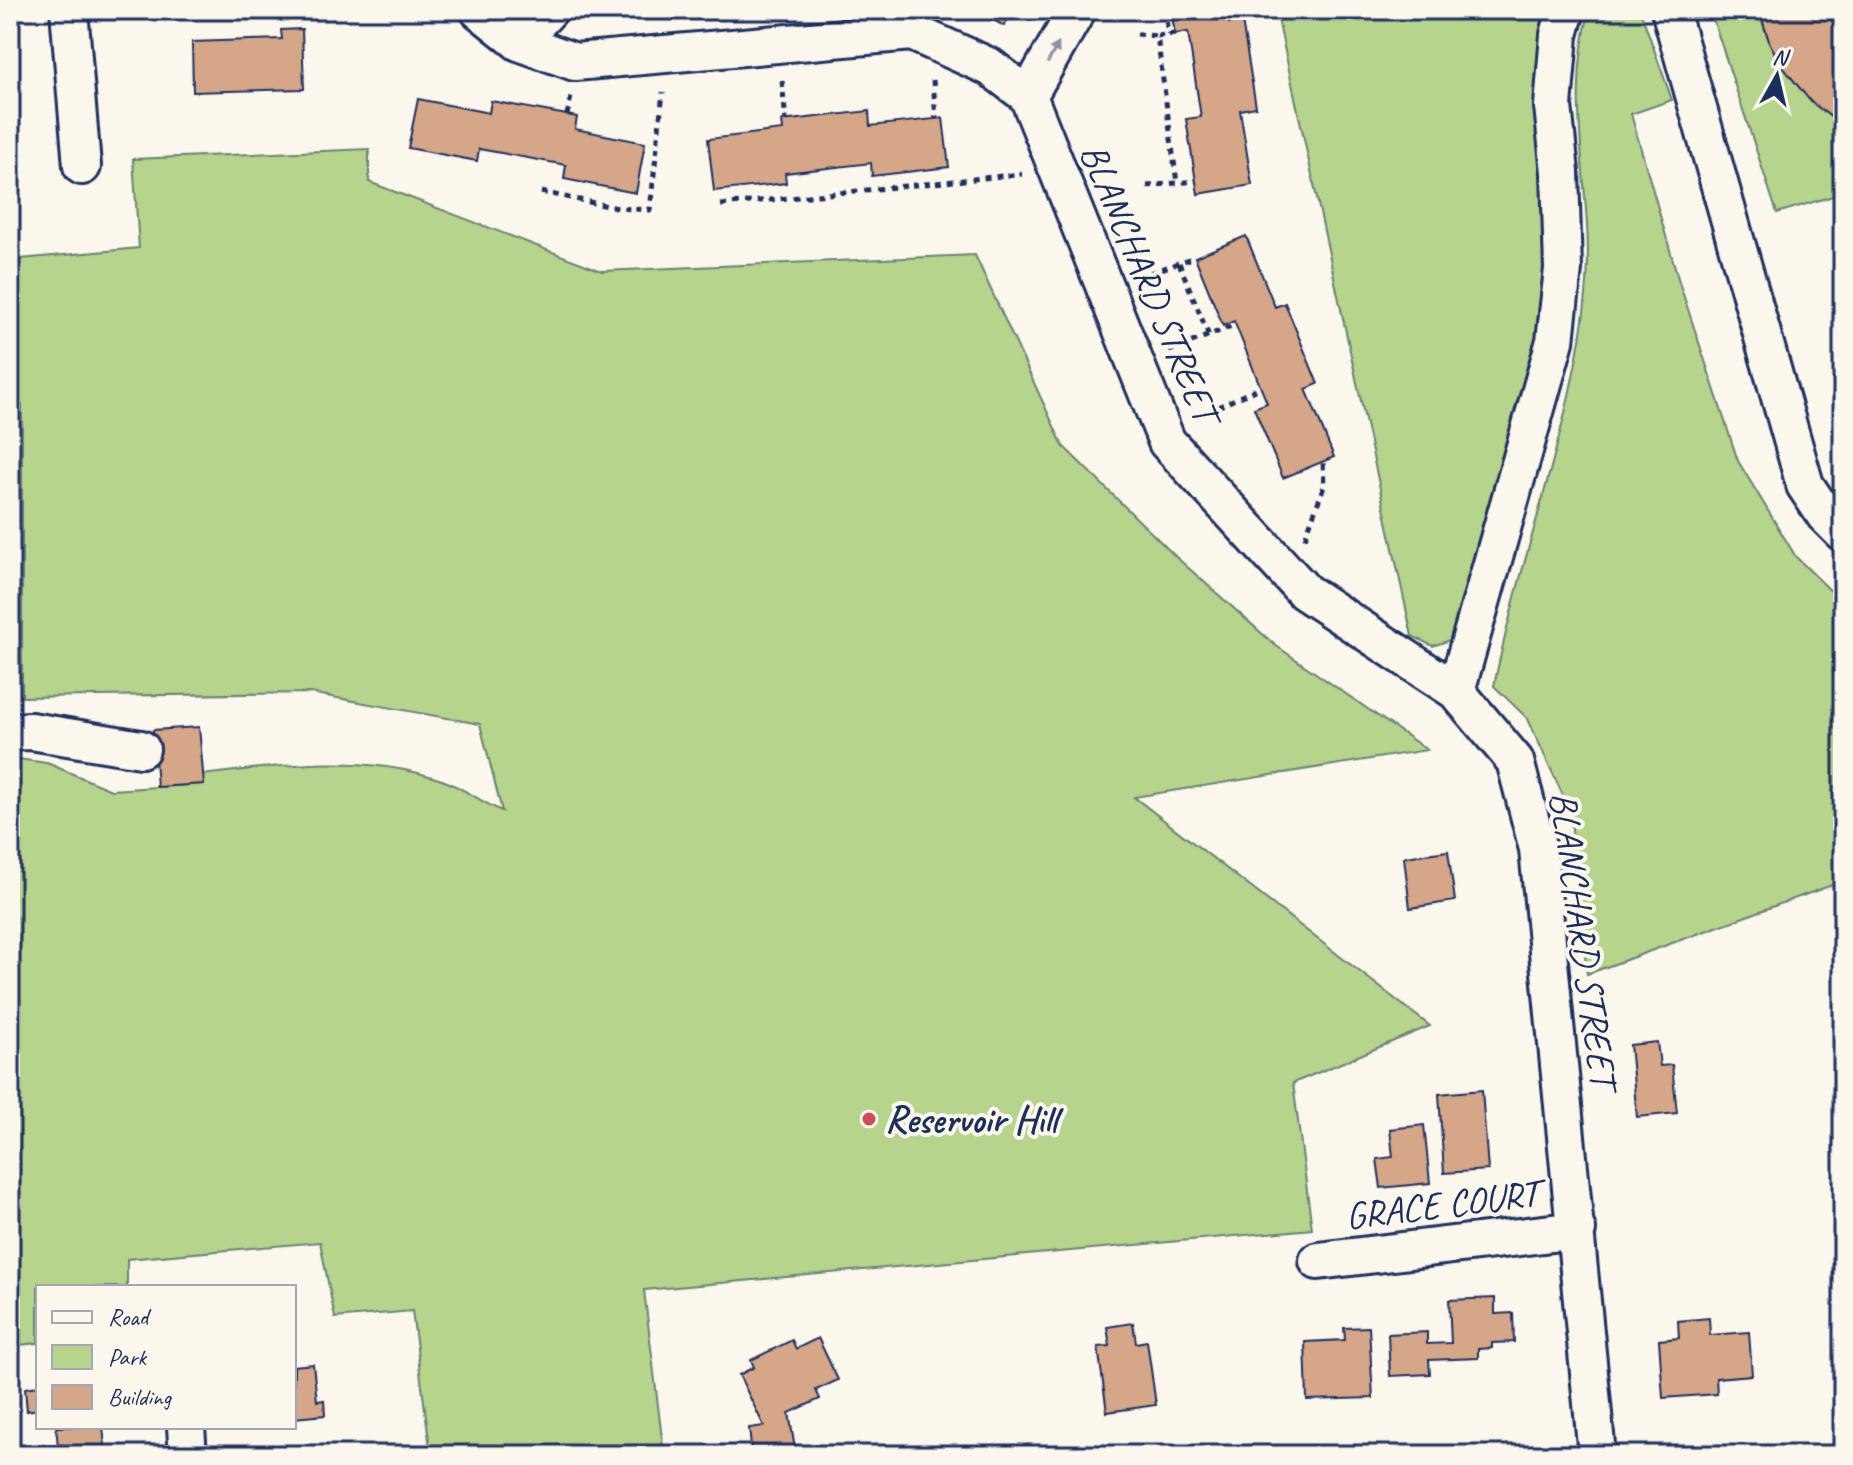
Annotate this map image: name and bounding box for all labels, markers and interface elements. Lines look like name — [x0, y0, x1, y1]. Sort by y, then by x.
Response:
north arrow — [1737, 36, 1817, 116]
one-way arrow — [1046, 42, 1060, 64]
text: N — [1771, 42, 1792, 72]
street label: BLANCHARD STREET — [1070, 136, 1233, 437]
street label: BLANCHARD STREET — [1540, 789, 1629, 1099]
place label: Reservoir Hill — [885, 1096, 1064, 1143]
marker: Reservoir Hill — [860, 1110, 878, 1128]
street label: GRACE COURT — [1343, 1168, 1551, 1240]
legend — [36, 1285, 296, 1429]
text: Road — [108, 1302, 152, 1332]
text: Park — [108, 1342, 148, 1372]
text: Building — [108, 1382, 173, 1412]

